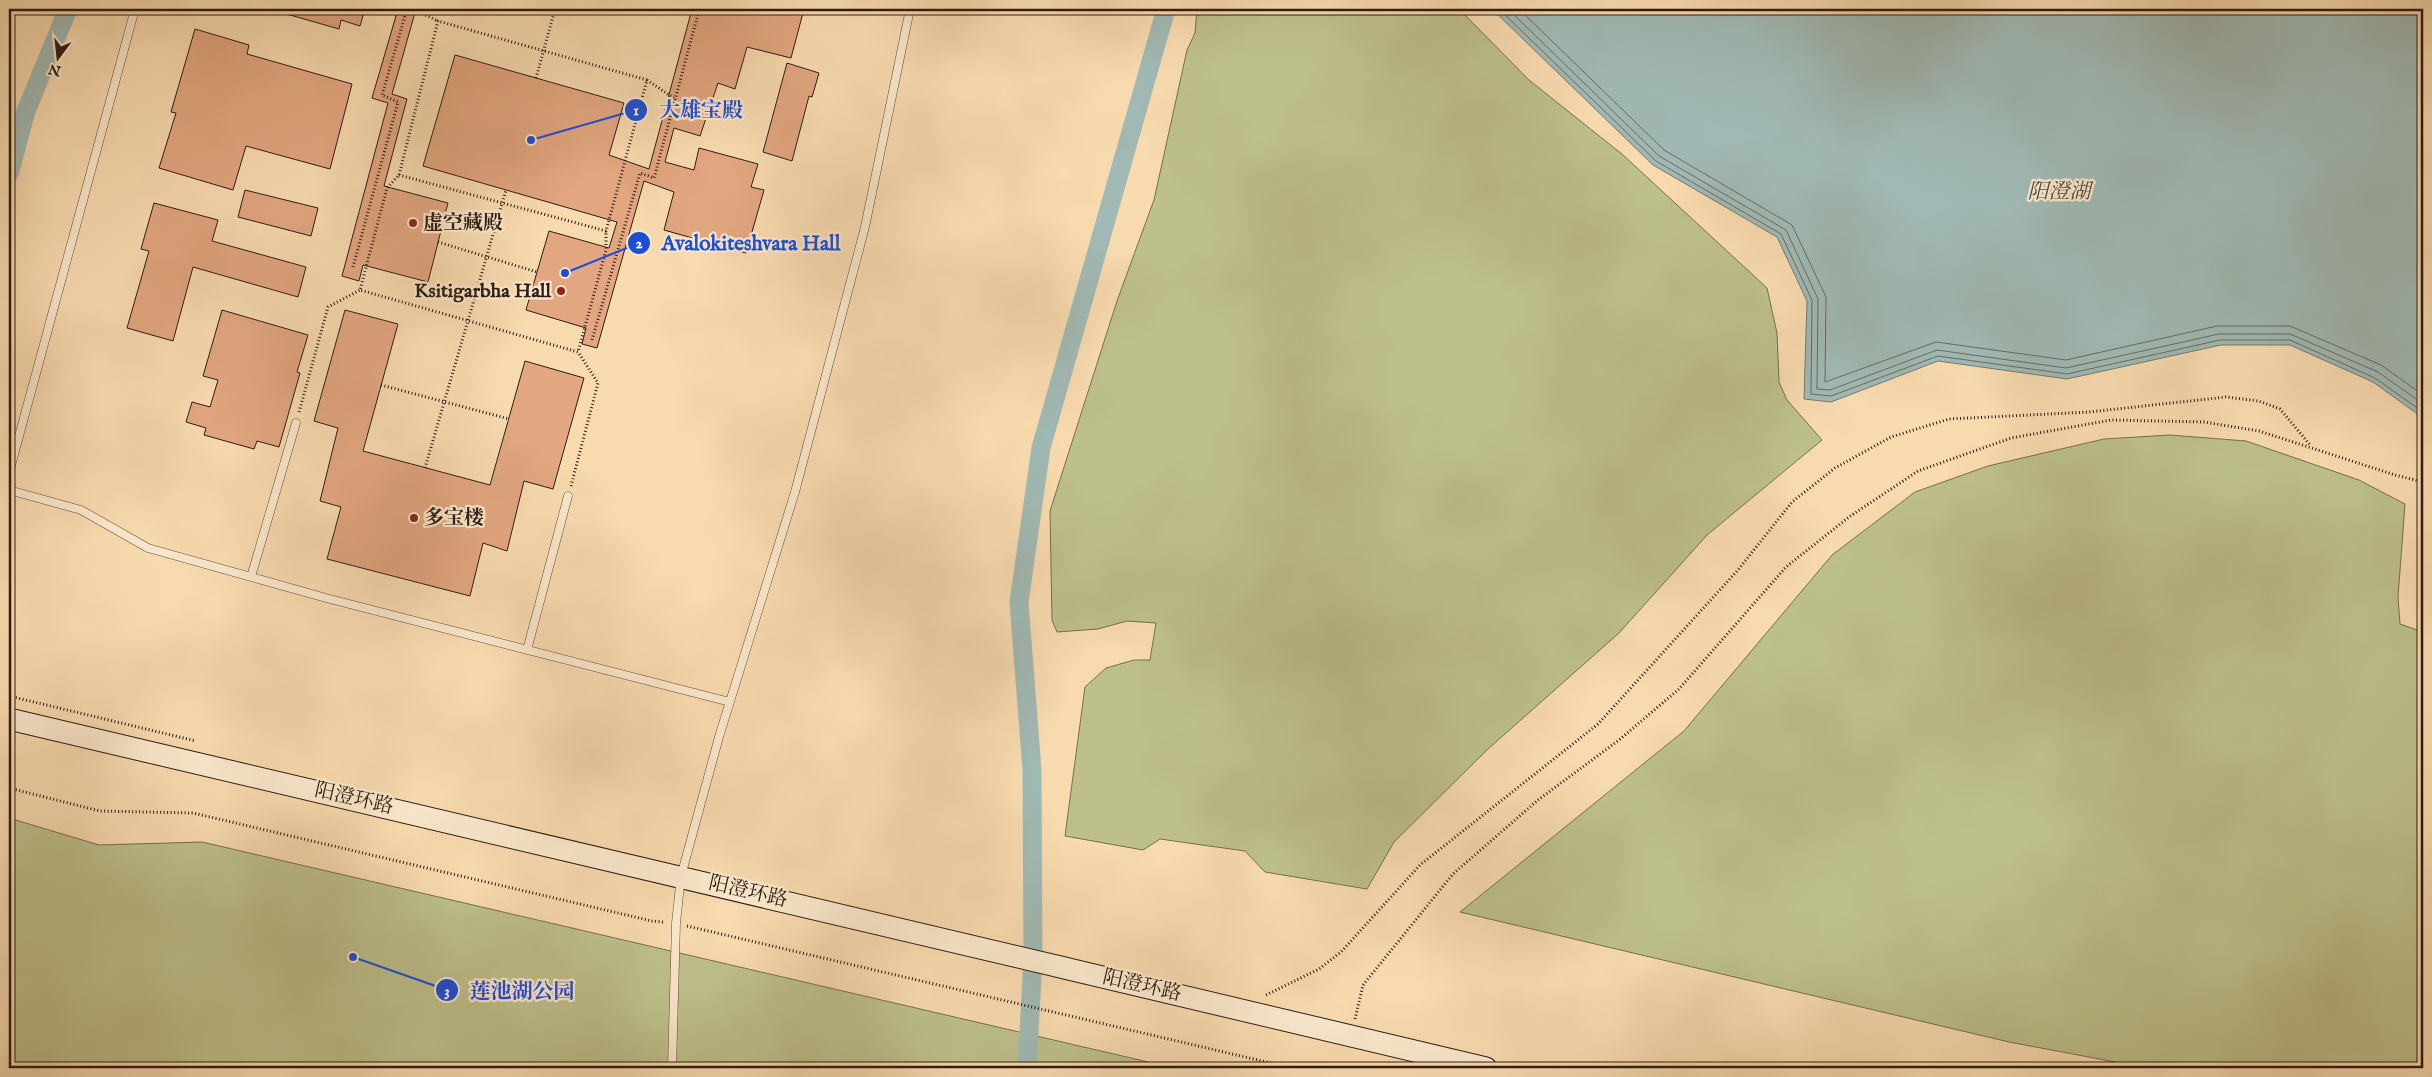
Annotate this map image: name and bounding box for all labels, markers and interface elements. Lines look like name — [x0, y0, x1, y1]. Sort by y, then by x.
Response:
north arrow — [32, 32, 82, 82]
text: N — [47, 59, 64, 80]
callout: 大雄宝殿 — [624, 92, 753, 128]
text: 大雄宝殿 — [659, 98, 743, 125]
text: 1 — [633, 101, 639, 120]
water label: 阳澄湖 — [2028, 179, 2094, 206]
place label: 虚空藏殿 — [423, 211, 503, 236]
marker: 虚空藏殿 — [407, 217, 419, 229]
callout: Avalokiteshvara Hall — [626, 225, 850, 261]
text: Avalokiteshvara Hall — [660, 231, 842, 258]
text: 2 — [635, 234, 643, 253]
place label: Ksitigarbha Hall — [414, 279, 552, 304]
marker: Ksitigarbha Hall — [555, 285, 567, 297]
place label: 多宝楼 — [424, 506, 484, 531]
marker: 多宝楼 — [408, 512, 420, 524]
street label: 阳澄环路 — [312, 778, 396, 820]
street label: 阳澄环路 — [706, 871, 790, 913]
street label: 阳澄环路 — [1100, 965, 1184, 1007]
callout: 莲池湖公园 — [434, 972, 584, 1008]
text: 莲池湖公园 — [470, 979, 575, 1006]
text: 3 — [444, 982, 450, 1001]

